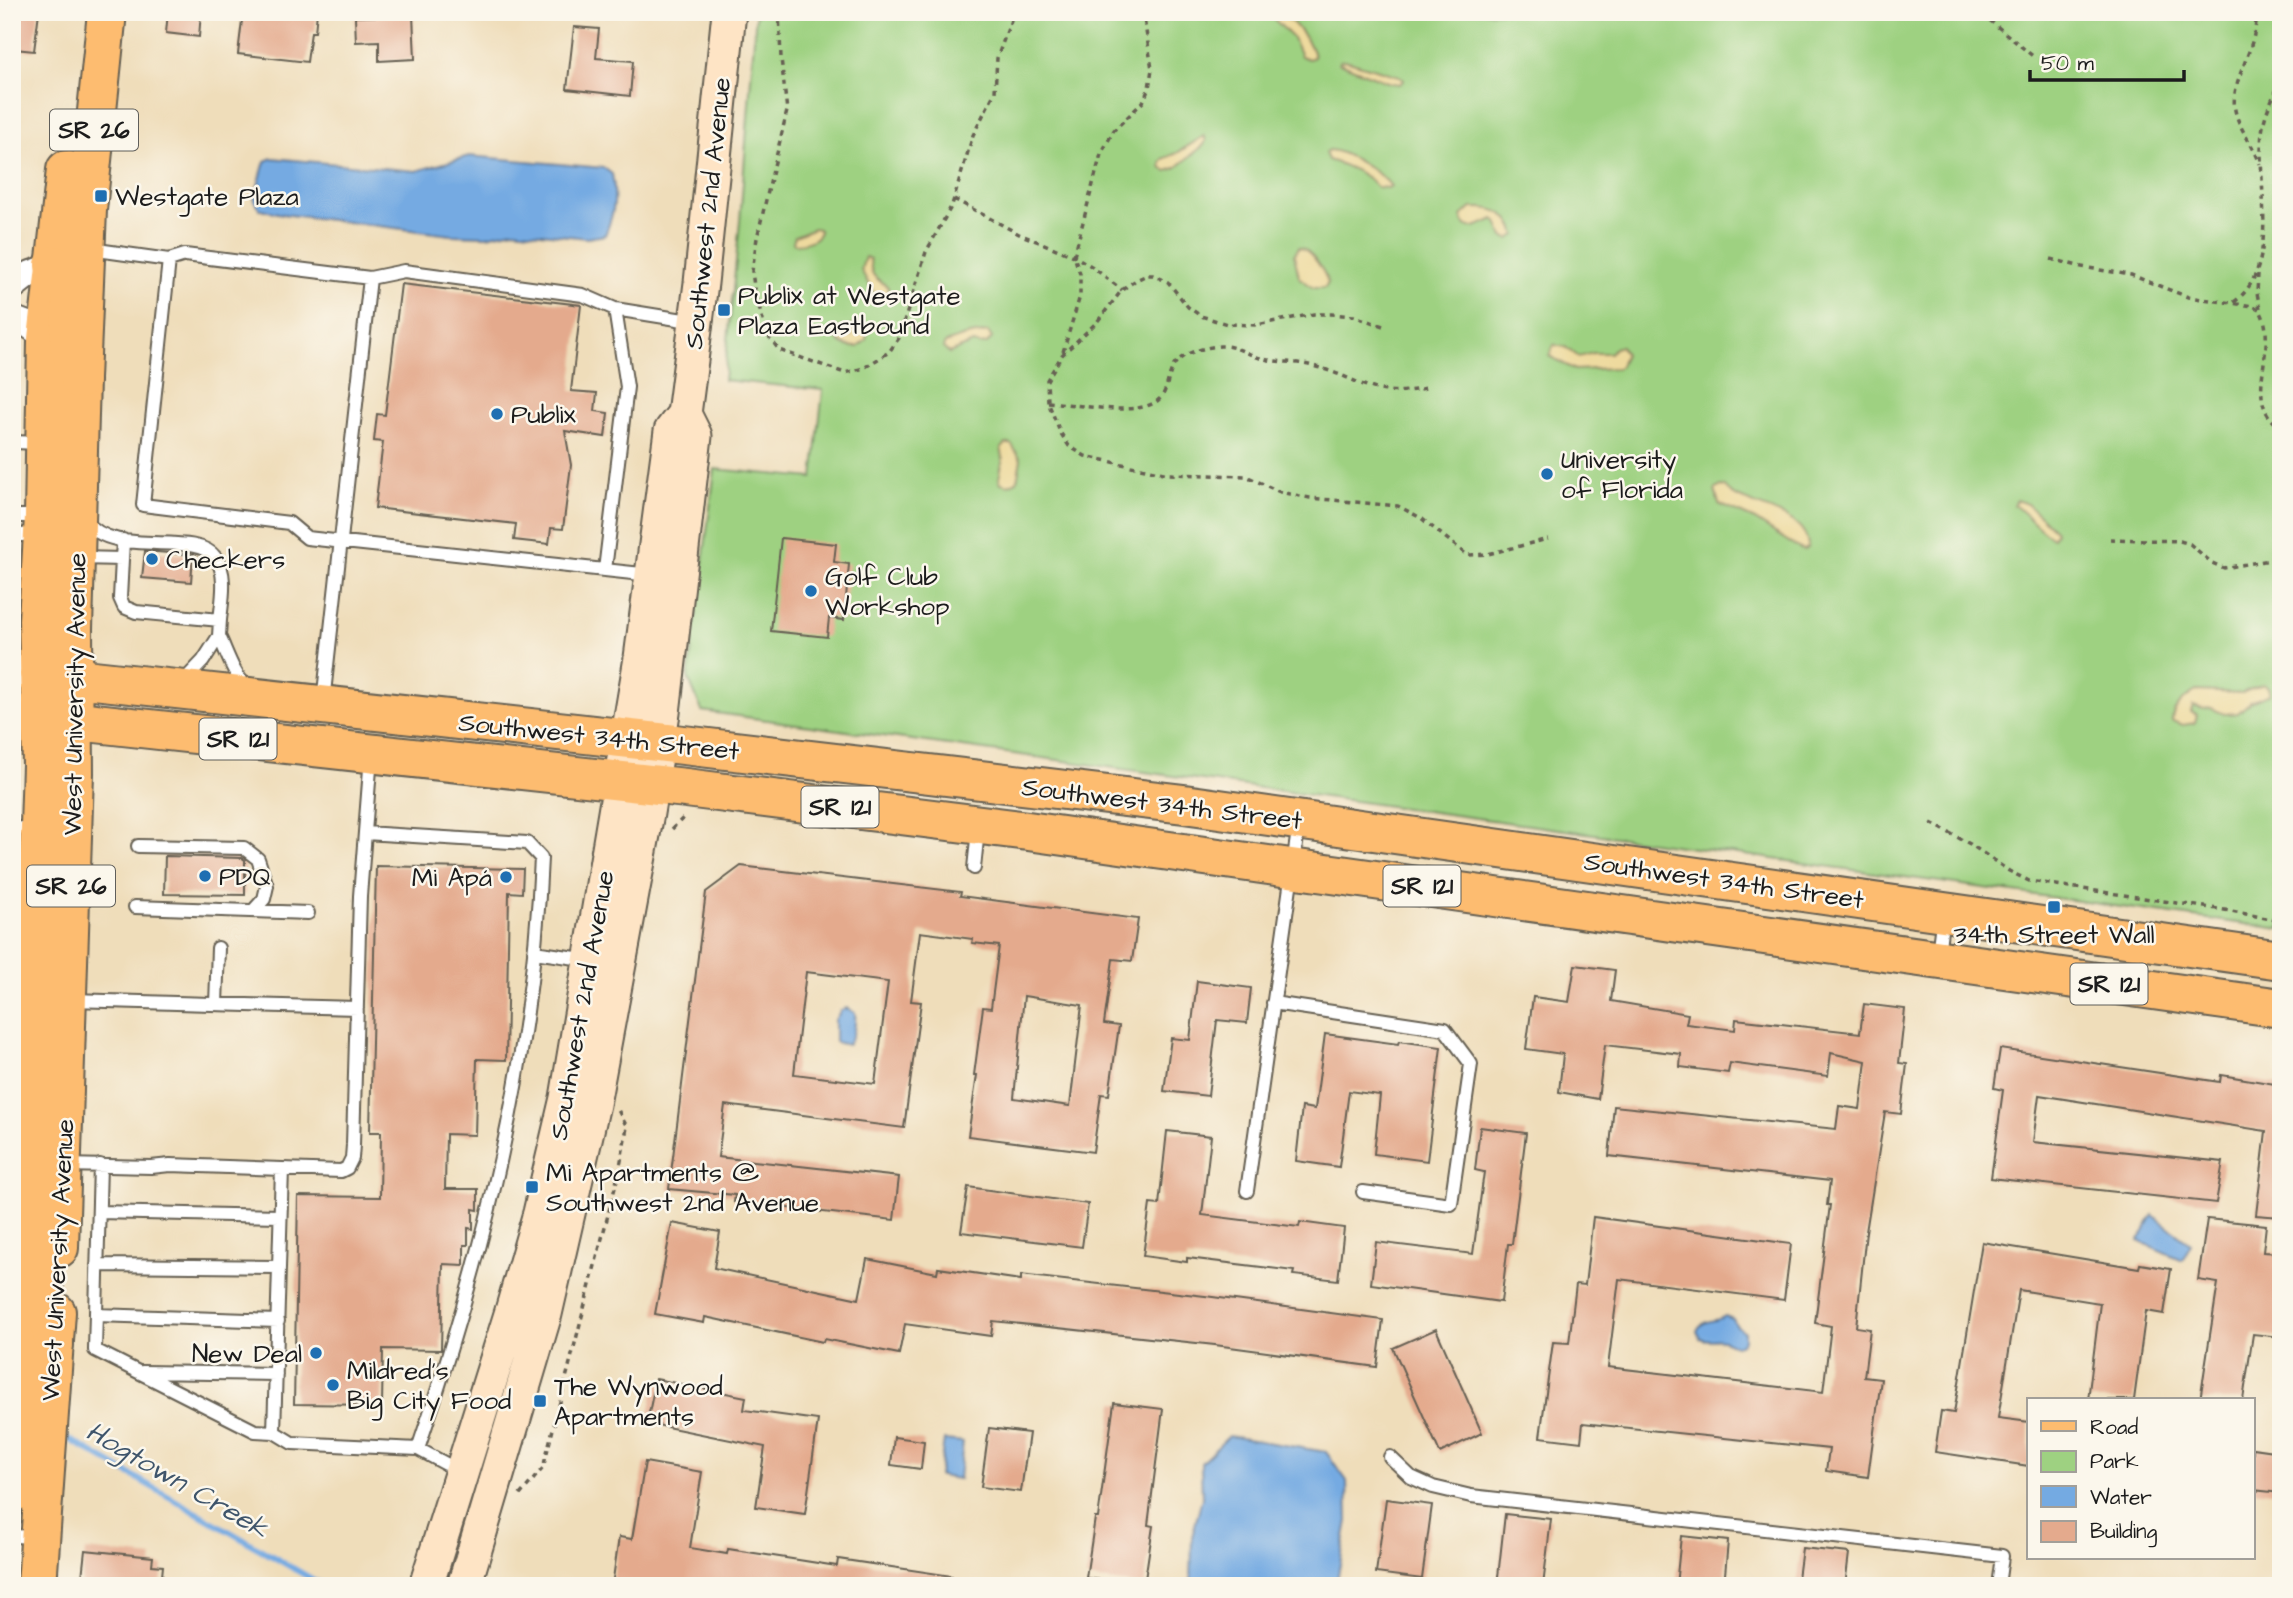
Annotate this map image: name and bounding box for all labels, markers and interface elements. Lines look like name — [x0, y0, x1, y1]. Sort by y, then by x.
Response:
scale bar — [2030, 38, 2184, 82]
text: 50 m — [2041, 49, 2095, 78]
street label: Southwest 2nd Avenue — [676, 75, 740, 351]
road number: SR 26 — [50, 110, 138, 150]
place label: Westgate Plaza — [115, 179, 299, 217]
marker: Westgate Plaza — [93, 188, 109, 204]
place label: Publix at Westgate Plaza Eastbound — [738, 278, 961, 344]
marker: Publix at Westgate Plaza Eastbound — [716, 302, 732, 318]
place label: Publix — [511, 397, 576, 433]
marker: Publix — [489, 406, 505, 422]
place label: University of Florida — [1561, 442, 1683, 508]
marker: University of Florida — [1539, 466, 1555, 482]
place label: Checkers — [166, 542, 285, 578]
marker: Checkers — [144, 551, 160, 567]
street label: West University Avenue — [55, 552, 97, 836]
place label: Golf Club Workshop — [825, 559, 949, 625]
marker: Golf Club Workshop — [803, 583, 819, 599]
street label: Southwest 34th Street — [457, 704, 741, 770]
road number: SR 121 — [200, 718, 276, 760]
street label: Southwest 34th Street — [1020, 769, 1304, 839]
road number: SR 121 — [802, 786, 878, 828]
street label: Southwest 34th Street — [1582, 844, 1866, 918]
place label: PDQ — [219, 859, 271, 895]
place label: Mi Apá — [412, 860, 492, 896]
road number: SR 26 — [27, 866, 115, 906]
road number: SR 121 — [1384, 866, 1460, 906]
marker: PDQ — [197, 868, 213, 884]
street label: Southwest 2nd Avenue — [541, 868, 623, 1143]
marker: Mi Apá — [498, 869, 514, 885]
marker: 34th Street Wall — [2046, 899, 2062, 915]
place label: 34th Street Wall — [1953, 917, 2155, 953]
road number: SR 121 — [2070, 964, 2148, 1004]
street label: West University Avenue — [33, 1118, 85, 1402]
place label: Mi Apartments @ Southwest 2nd Avenue — [546, 1155, 819, 1221]
marker: Mi Apartments @ Southwest 2nd Avenue — [524, 1179, 540, 1195]
place label: New Deal — [192, 1336, 302, 1372]
marker: New Deal — [308, 1345, 324, 1361]
place label: Mildred's Big City Food — [347, 1353, 511, 1421]
place label: The Wynwood Apartments — [554, 1369, 723, 1435]
marker: Mildred's Big City Food — [325, 1377, 341, 1393]
marker: The Wynwood Apartments — [532, 1393, 548, 1409]
legend — [2027, 1398, 2254, 1560]
water label: Hogtown Creek — [78, 1412, 276, 1550]
text: Road — [2090, 1413, 2138, 1442]
text: Park — [2090, 1447, 2139, 1476]
text: Water — [2090, 1483, 2152, 1512]
text: Building — [2090, 1517, 2158, 1548]

